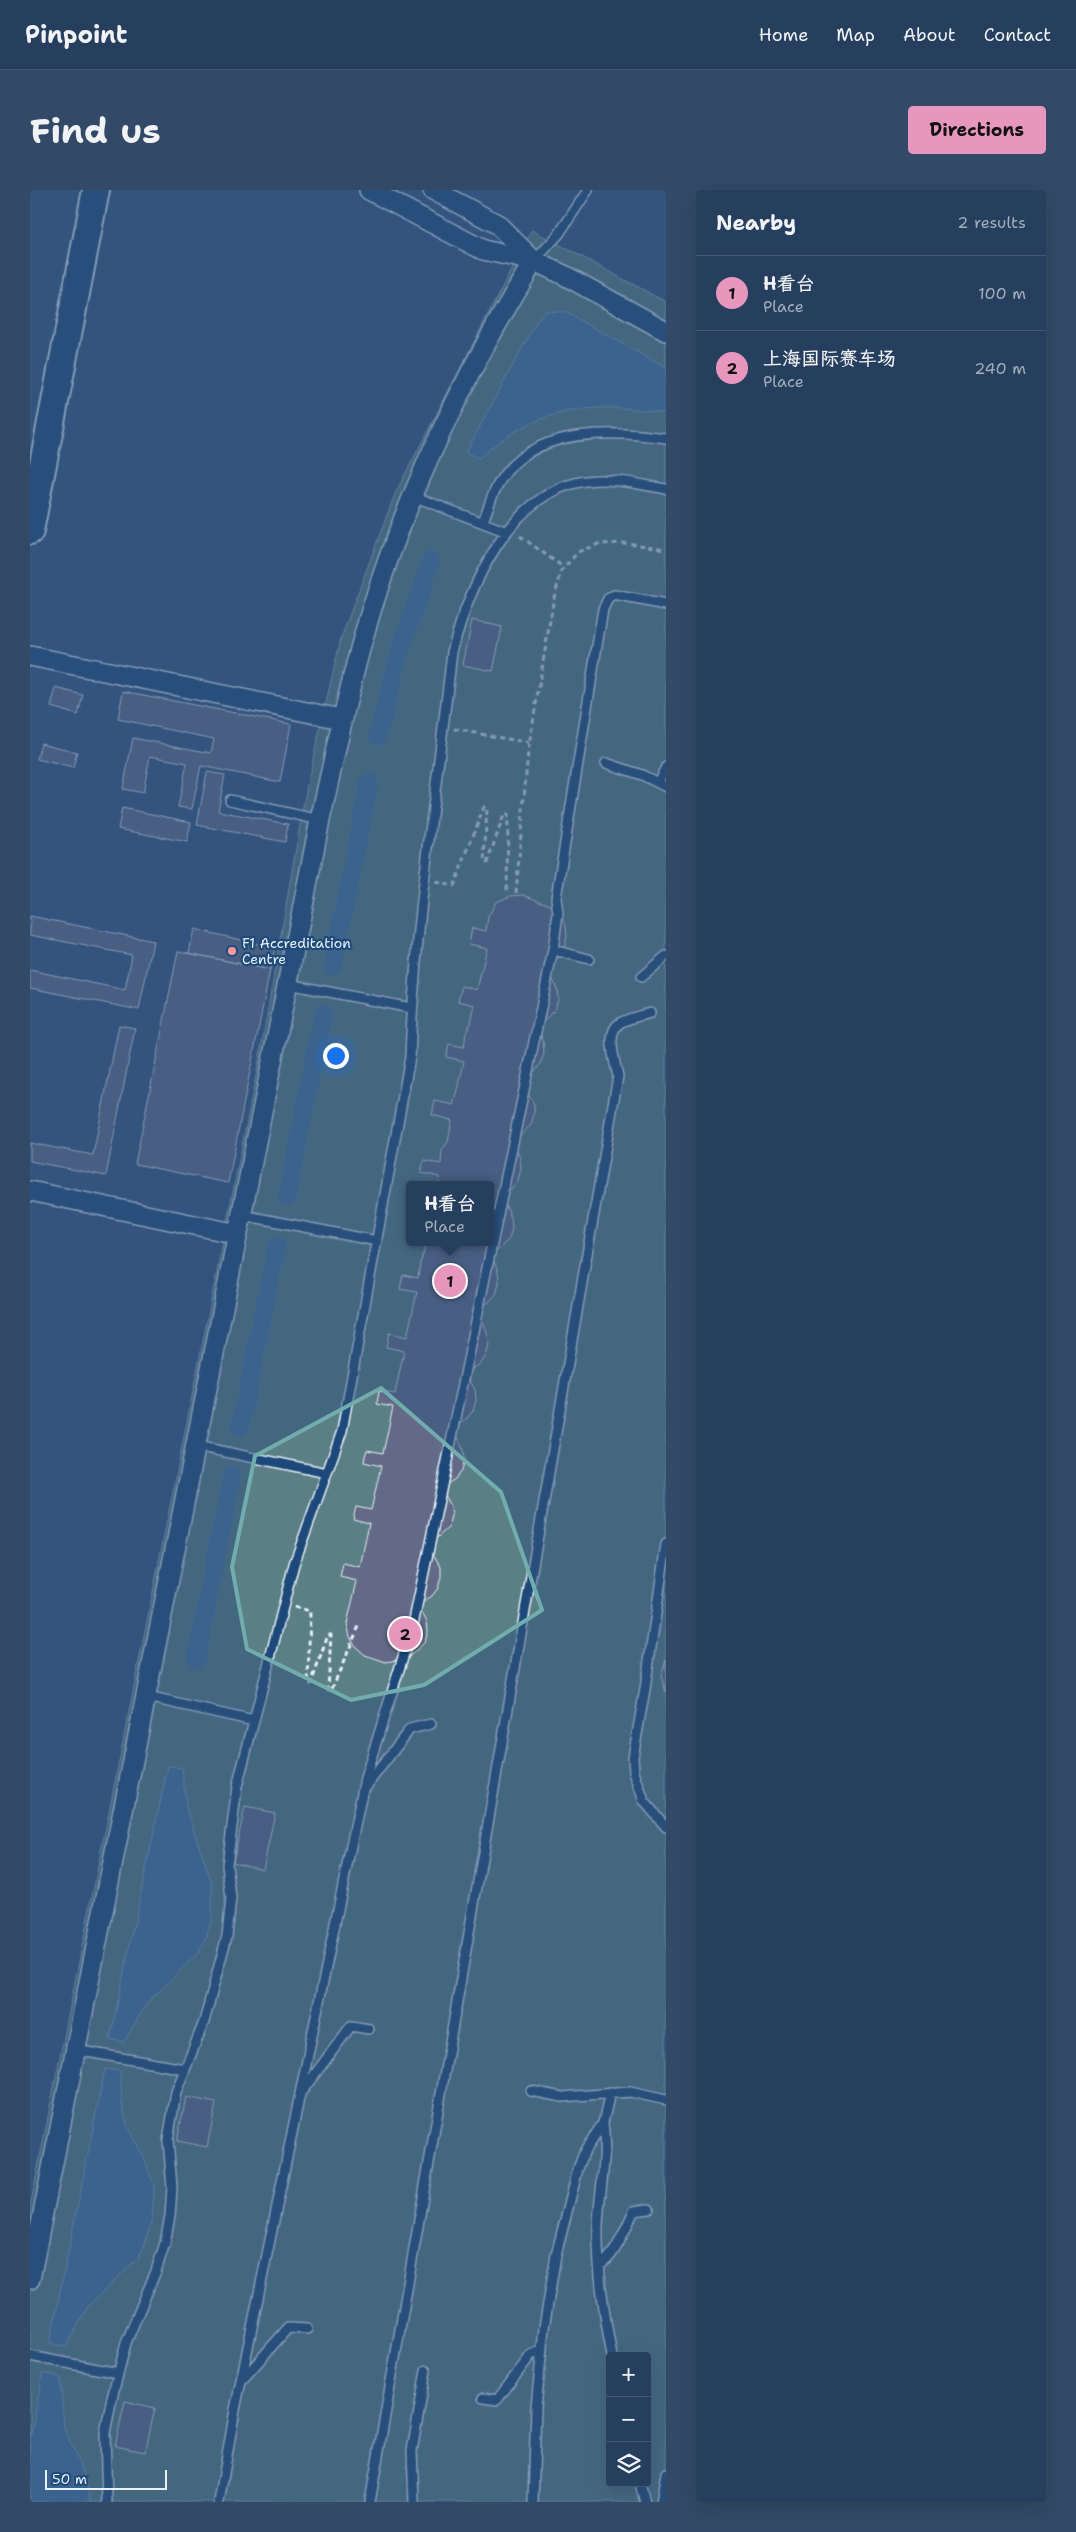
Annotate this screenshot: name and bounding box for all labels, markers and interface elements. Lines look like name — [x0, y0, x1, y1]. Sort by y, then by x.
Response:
text: Pinpoint — [25, 19, 127, 51]
text: Home — [759, 23, 808, 47]
text: Map — [836, 23, 875, 47]
text: About — [903, 23, 956, 47]
text: Contact — [984, 23, 1051, 47]
button: Directions — [908, 106, 1046, 154]
text: Find us — [30, 107, 161, 154]
text: Nearby — [716, 209, 796, 237]
text: 2 results — [957, 212, 1026, 233]
text: H看台 — [763, 271, 815, 296]
text: 1 — [728, 283, 736, 304]
text: 100 m — [978, 283, 1026, 304]
text: Place — [763, 296, 804, 317]
text: 上海国际赛车场 — [763, 346, 896, 371]
text: 2 — [726, 358, 738, 379]
text: 240 m — [974, 358, 1026, 379]
text: Place — [763, 371, 804, 392]
place label: F1 Accreditation Centre — [242, 934, 351, 968]
marker: F1 Accreditation Centre — [226, 945, 238, 957]
your location — [323, 1043, 349, 1069]
popup — [406, 1181, 494, 1246]
text: H看台 — [424, 1191, 476, 1216]
text: Place — [424, 1216, 465, 1237]
pin: 1 — [434, 1262, 466, 1300]
pin: 2 — [389, 1615, 421, 1653]
map controls — [606, 2352, 651, 2487]
button: + — [606, 2352, 651, 2397]
button: − — [606, 2397, 651, 2442]
button: layers — [606, 2442, 651, 2487]
scale bar — [45, 2467, 168, 2490]
text: 50 m — [52, 2470, 87, 2488]

